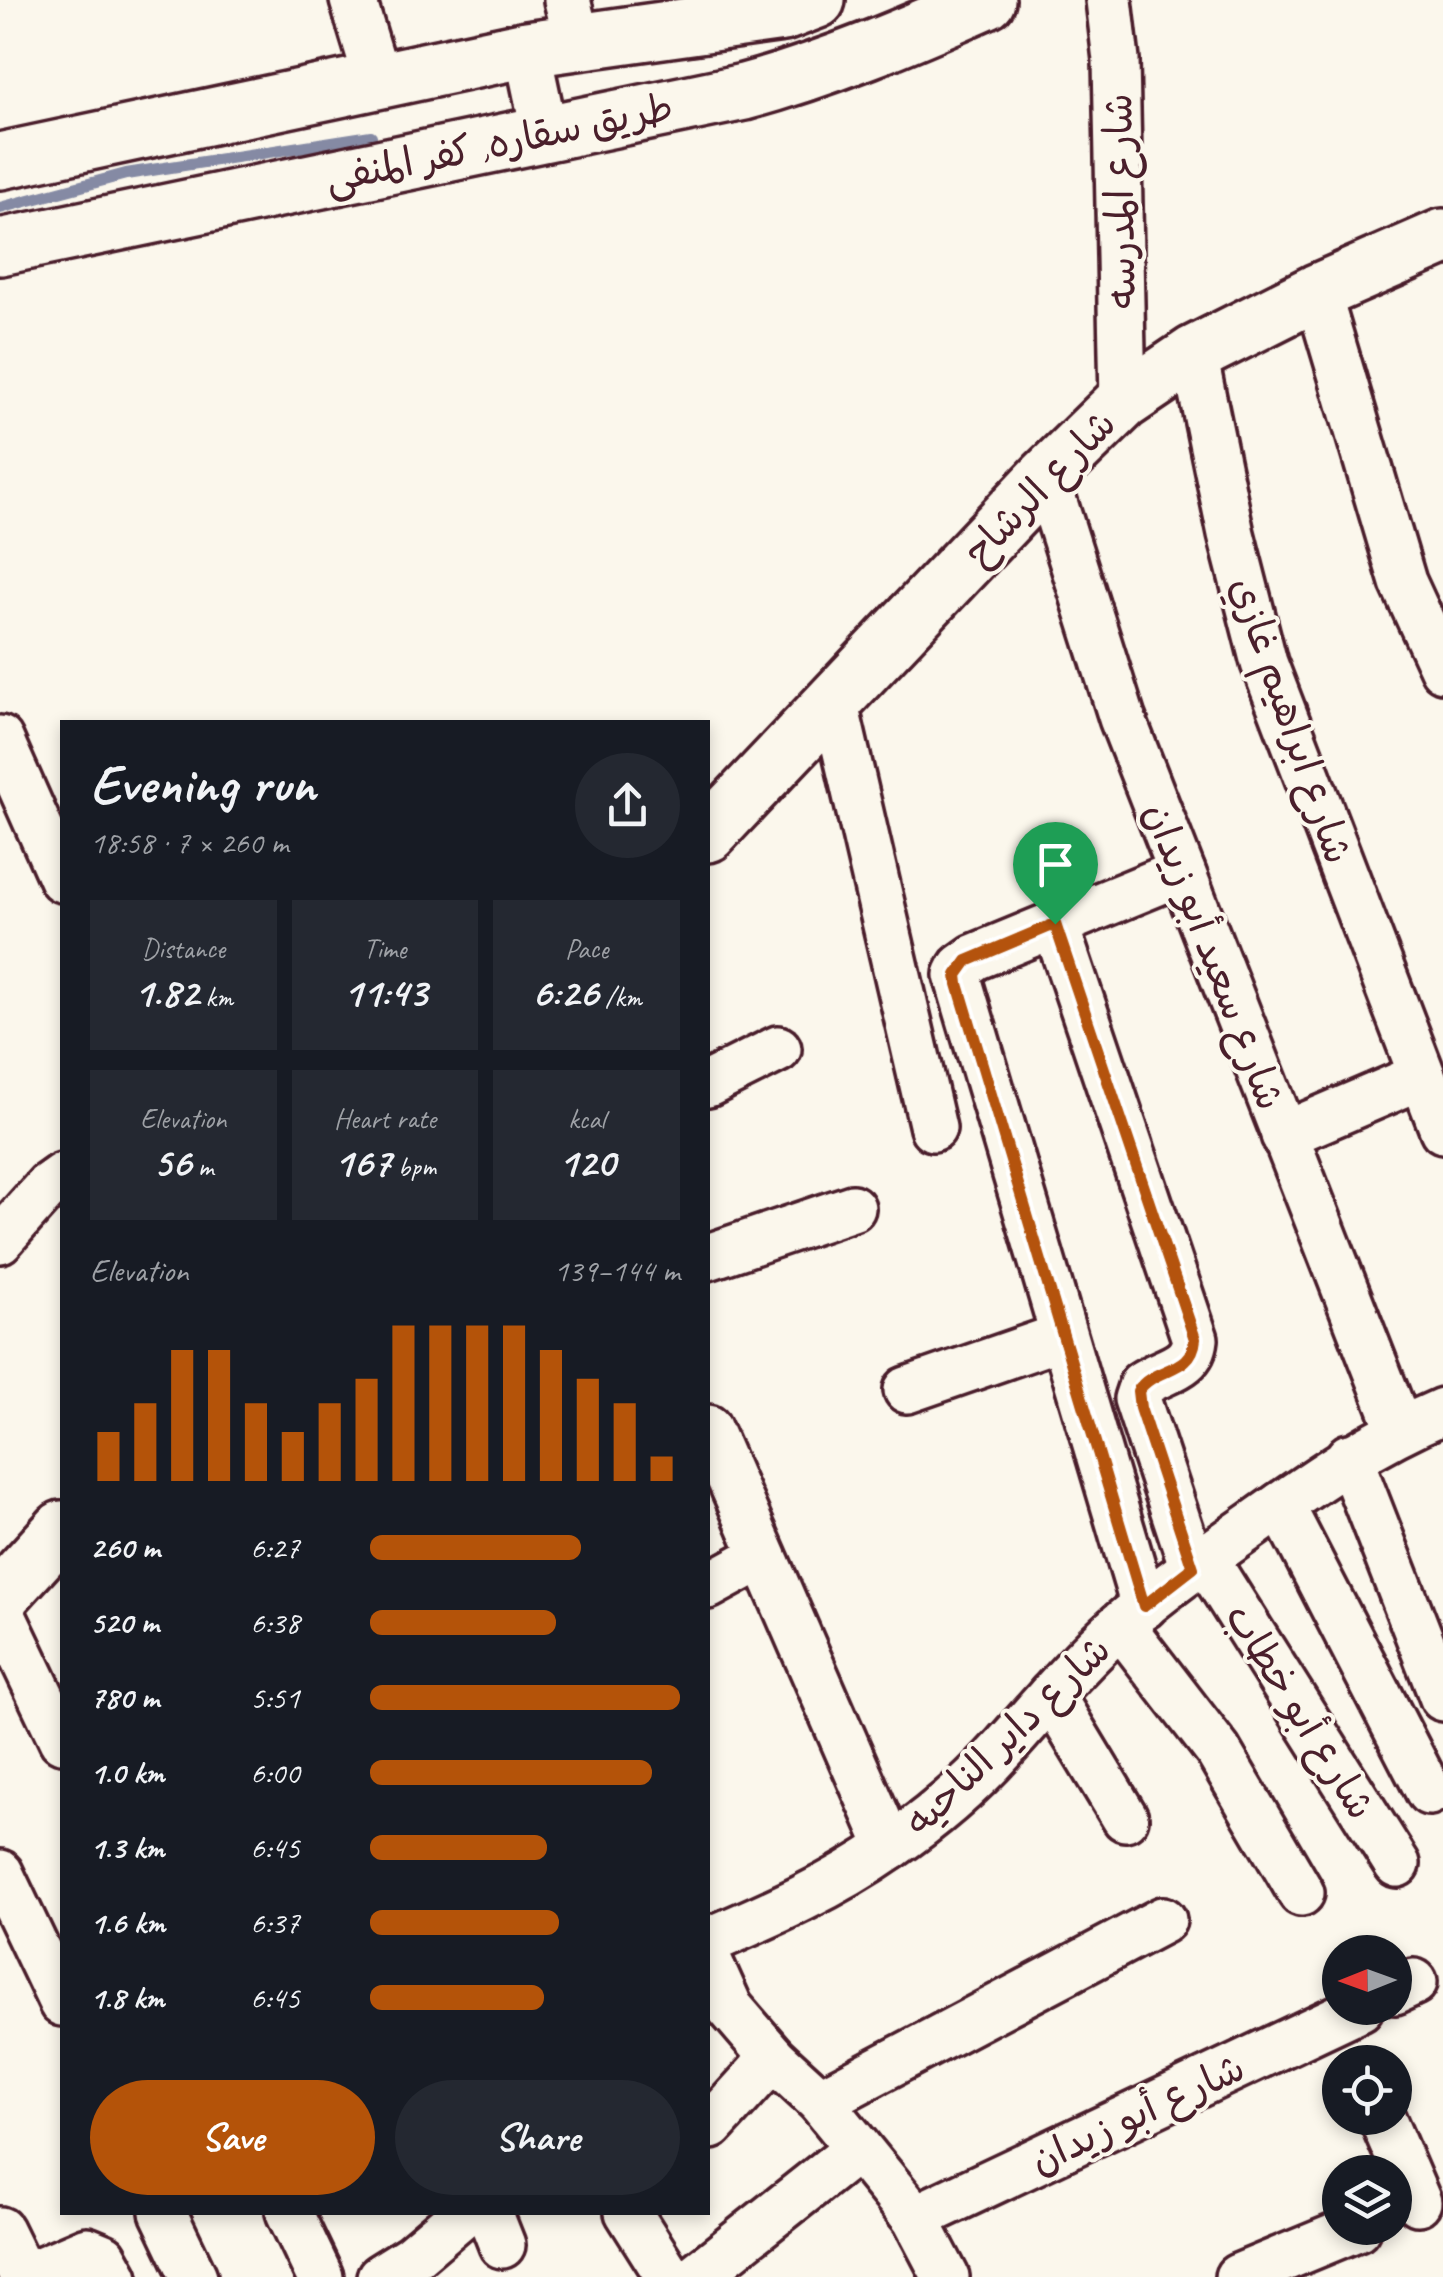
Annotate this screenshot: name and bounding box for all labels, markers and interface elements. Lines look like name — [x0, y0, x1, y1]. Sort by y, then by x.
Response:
street label: طريق سقاره, كفر المنفى — [321, 82, 678, 204]
street label: شارع المدرسه — [1093, 93, 1149, 309]
street label: شارع الرشاح — [953, 399, 1128, 578]
street label: شارع ابراهيم غازي — [1214, 570, 1364, 872]
text: Evening run — [90, 749, 315, 819]
button: share — [575, 753, 680, 858]
street label: شارع سعيد أبو زيدان — [1131, 796, 1296, 1118]
text: 18:58 · 7 × 260 m — [90, 822, 288, 863]
pin — [1013, 822, 1098, 925]
icon: arrive — [1028, 837, 1083, 892]
text: Distance — [142, 931, 225, 966]
text: Time — [364, 931, 406, 966]
text: Pace — [565, 931, 608, 966]
text: 1.82 — [134, 966, 199, 1019]
text: 11:43 — [343, 966, 427, 1019]
text: 6:26 — [532, 966, 598, 1019]
text: km — [199, 979, 233, 1014]
text: /km — [598, 979, 642, 1014]
text: Elevation — [140, 1101, 226, 1136]
text: Heart rate — [334, 1101, 436, 1136]
text: kcal — [568, 1101, 605, 1136]
text: 56 — [153, 1136, 191, 1189]
text: 167 — [334, 1136, 391, 1189]
text: 120 — [558, 1136, 615, 1189]
text: m — [191, 1149, 214, 1184]
text: bpm — [391, 1149, 436, 1184]
text: Elevation — [90, 1250, 188, 1291]
text: 139–144 m — [554, 1250, 680, 1291]
text: 260 m — [90, 1527, 160, 1568]
text: 6:27 — [250, 1527, 300, 1568]
street label: شارع أبو خطاب — [1212, 1594, 1386, 1830]
text: 520 m — [90, 1602, 159, 1643]
text: 6:38 — [250, 1602, 300, 1643]
street label: شارع داير الناحيه — [894, 1625, 1123, 1848]
text: 780 m — [90, 1677, 159, 1718]
text: 5:51 — [250, 1677, 300, 1718]
text: 1.0 km — [90, 1752, 164, 1793]
text: 6:00 — [250, 1752, 300, 1793]
text: 1.3 km — [90, 1827, 164, 1868]
text: 6:45 — [250, 1827, 300, 1868]
text: 1.6 km — [90, 1902, 165, 1943]
text: 6:37 — [250, 1902, 300, 1943]
north arrow — [1322, 1935, 1412, 2025]
map controls — [1322, 1935, 1412, 2245]
text: 1.8 km — [90, 1977, 164, 2018]
text: 6:45 — [250, 1977, 300, 2018]
street label: شارع أبو زيدان — [1022, 2043, 1253, 2187]
button: locate — [1322, 2045, 1412, 2135]
button: Save — [90, 2080, 375, 2195]
button: Share — [395, 2080, 680, 2195]
button: layers — [1322, 2155, 1412, 2245]

